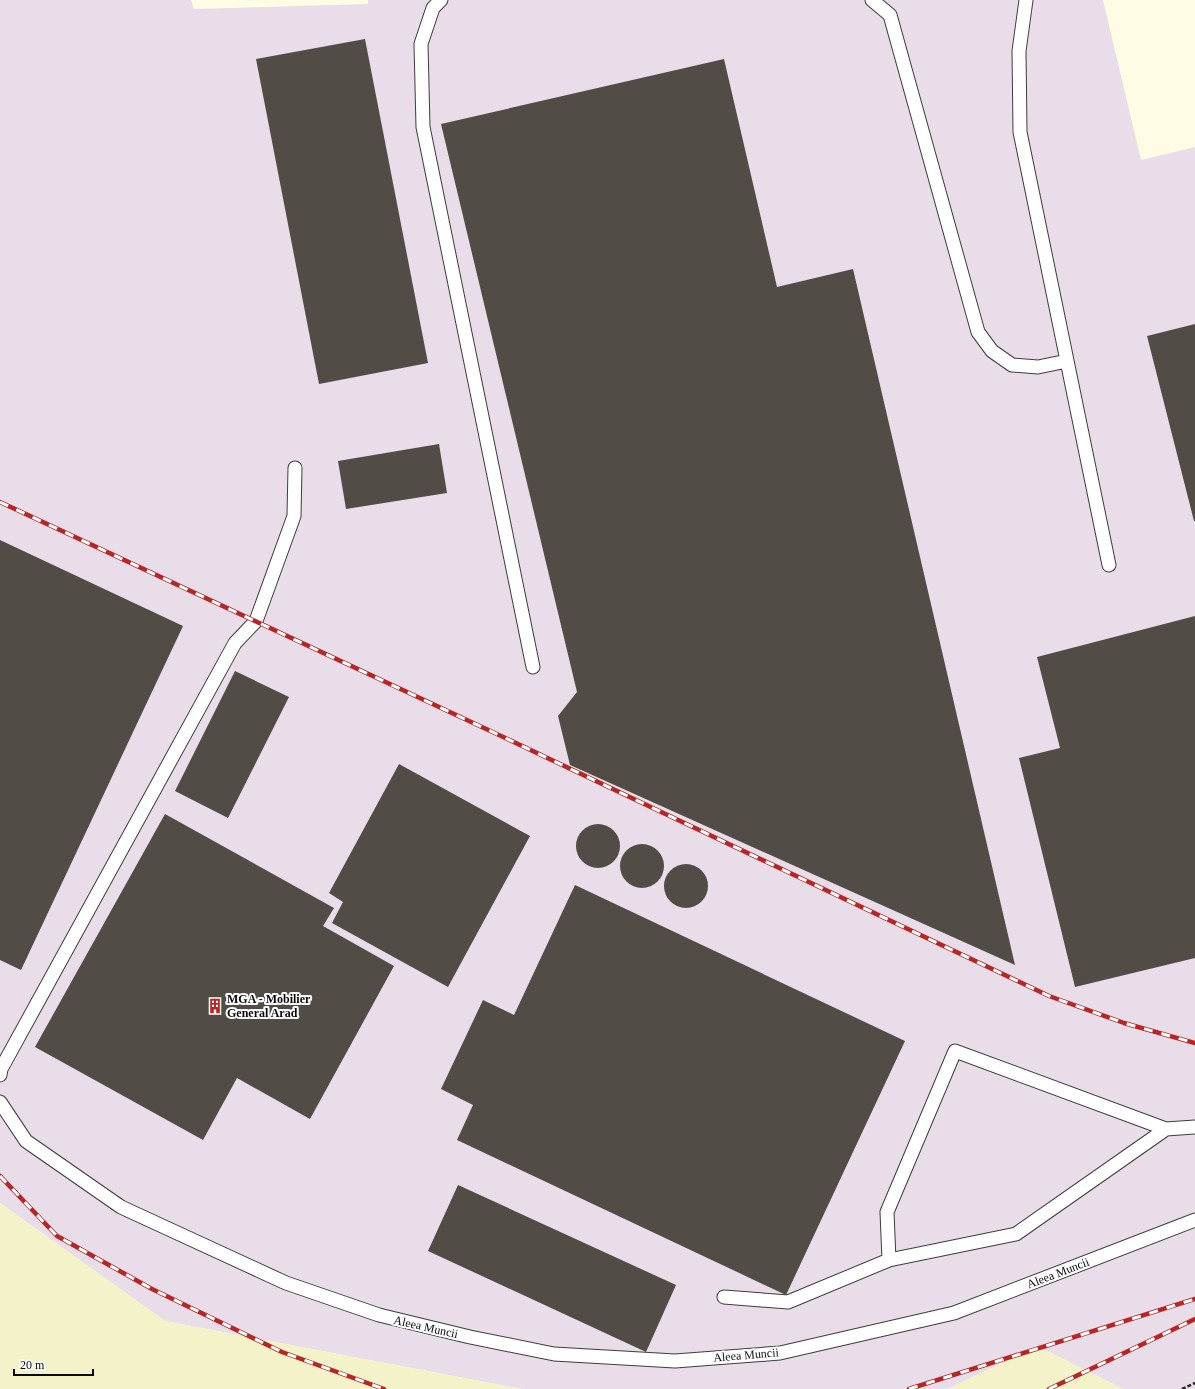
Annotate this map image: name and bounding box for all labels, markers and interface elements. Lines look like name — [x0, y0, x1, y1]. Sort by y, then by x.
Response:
place label: MGA - Mobilier General Arad — [227, 992, 311, 1020]
building icon: MGA - Mobilier General Arad — [206, 997, 224, 1015]
street label: Aleea Muncii — [1025, 1254, 1092, 1291]
street label: Aleea Muncii — [392, 1313, 460, 1341]
street label: Aleea Muncii — [713, 1345, 780, 1365]
scale bar — [14, 1351, 93, 1377]
text: 20 m — [20, 1358, 45, 1372]

